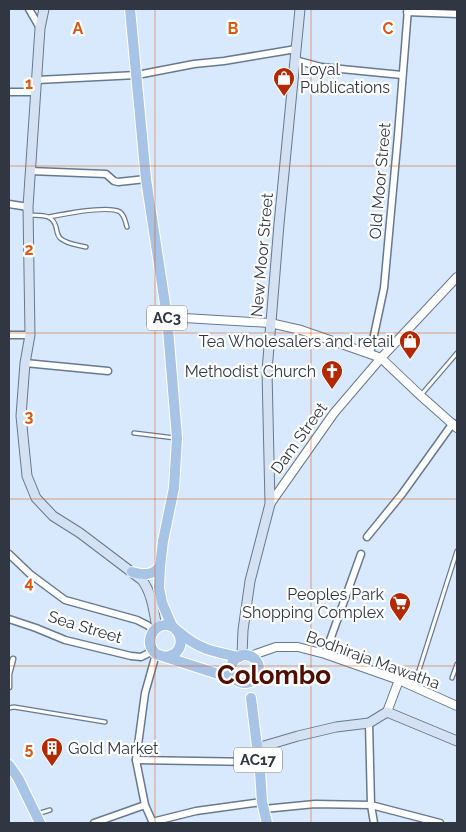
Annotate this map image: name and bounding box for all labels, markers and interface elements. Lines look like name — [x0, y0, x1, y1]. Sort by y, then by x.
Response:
text: A — [73, 19, 84, 38]
text: B — [228, 19, 239, 38]
text: C — [383, 19, 394, 38]
place label: Loyal Publications — [300, 60, 390, 97]
shop icon: Loyal Publications — [272, 66, 296, 97]
text: 1 — [25, 74, 33, 93]
street label: Old Moor Street — [365, 121, 395, 240]
street label: New Moor Street — [247, 191, 277, 318]
text: 2 — [24, 240, 34, 259]
road number: AC3 — [147, 306, 187, 330]
shop icon: Tea Wholesalers and retail — [398, 329, 422, 360]
place label: Tea Wholesalers and retail — [199, 332, 395, 351]
church icon: Methodist Church — [320, 359, 344, 390]
place label: Methodist Church — [185, 362, 316, 381]
street label: Dam Street — [267, 398, 332, 477]
text: 3 — [25, 407, 34, 426]
text: 4 — [24, 573, 34, 592]
place label: Peoples Park Shopping Complex — [242, 585, 385, 622]
supermarket icon: Peoples Park Shopping Complex — [388, 591, 412, 622]
street label: Sea Street — [46, 607, 125, 647]
street label: Bodhiraja Mawatha — [304, 627, 442, 693]
district label: Colombo — [217, 660, 331, 690]
building icon: Gold Market — [40, 736, 64, 767]
text: 5 — [25, 739, 34, 758]
place label: Gold Market — [68, 739, 159, 758]
road number: AC17 — [234, 748, 282, 772]

